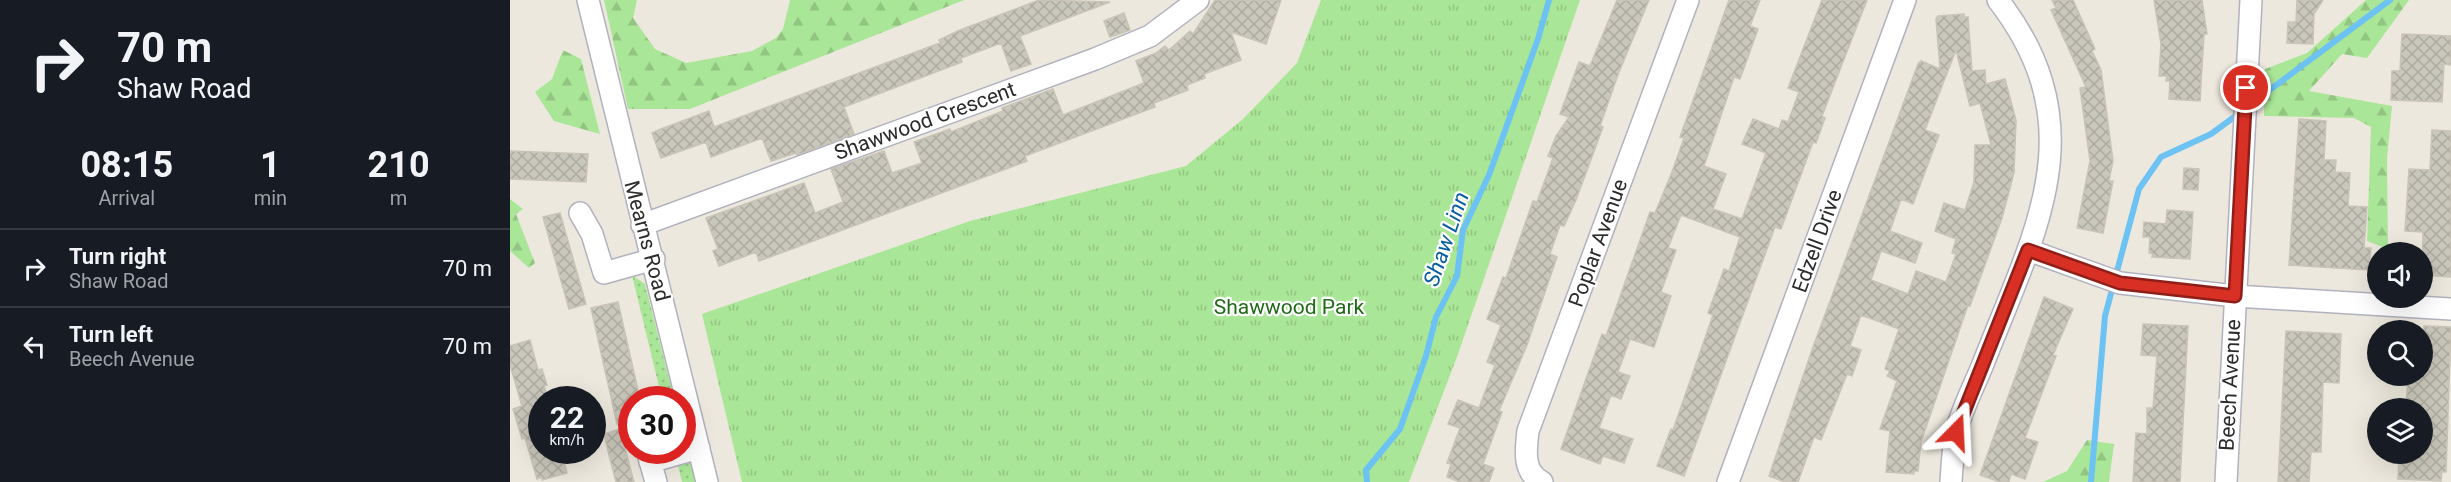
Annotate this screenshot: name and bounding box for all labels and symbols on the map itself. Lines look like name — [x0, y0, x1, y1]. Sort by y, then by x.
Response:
pin — [2220, 62, 2271, 113]
street label: Shawwood Crescent — [831, 77, 1019, 165]
street label: Poplar Avenue — [1564, 176, 1632, 310]
street label: Mearns Road — [619, 178, 675, 304]
street label: Edzell Drive — [1787, 186, 1847, 296]
water label: Shaw Linn — [1418, 189, 1474, 289]
park label: Shawwood Park — [1214, 295, 1365, 319]
street label: Beech Avenue — [2215, 319, 2245, 451]
speed limit sign: 30 — [618, 386, 696, 464]
position arrow — [1924, 400, 1988, 464]

